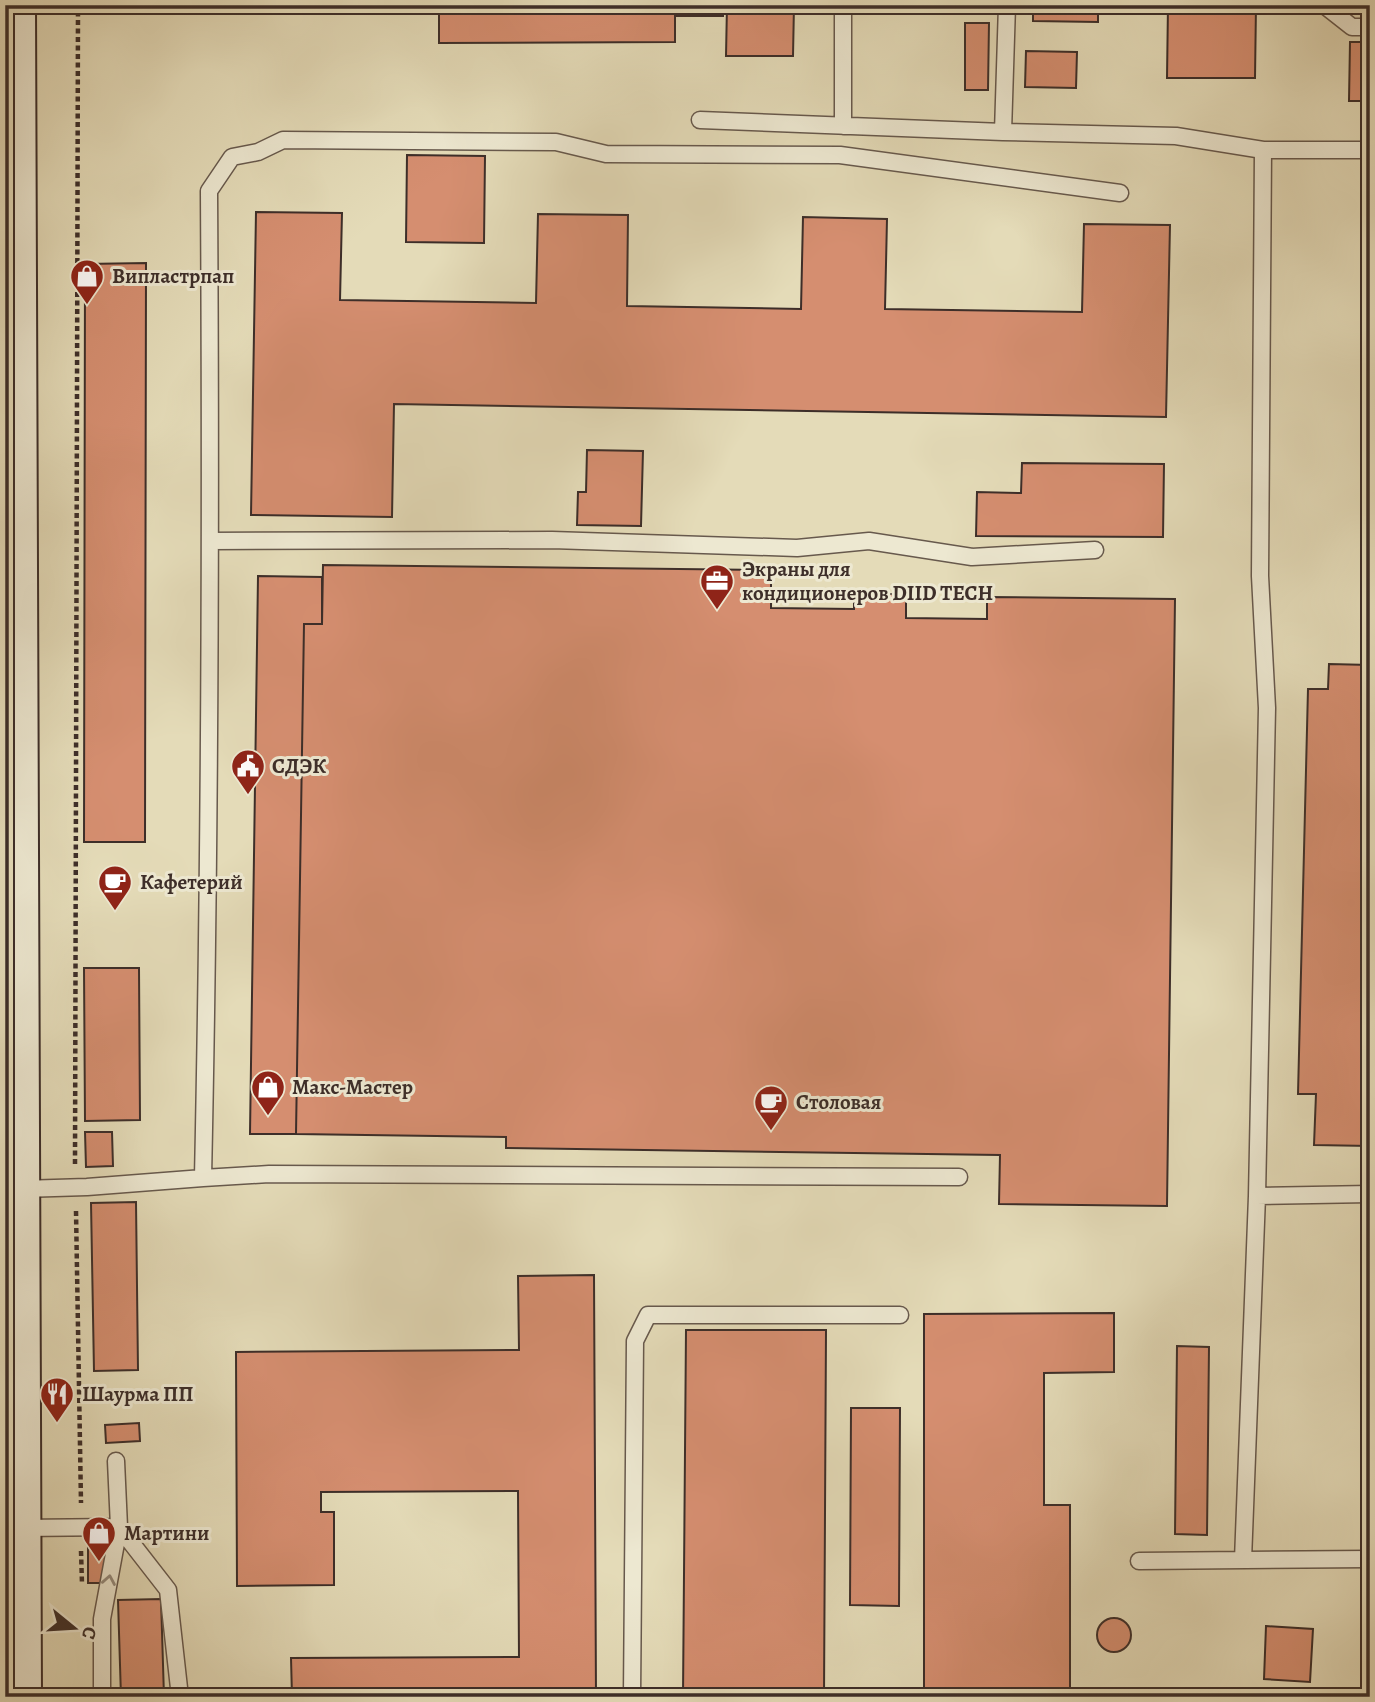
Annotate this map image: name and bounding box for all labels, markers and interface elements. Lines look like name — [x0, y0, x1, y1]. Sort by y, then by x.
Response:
shop icon: Випластрпап — [68, 257, 106, 306]
place label: Випластрпап — [112, 262, 234, 290]
place label: Экраны для кондиционеров DIID TECH — [742, 555, 993, 607]
office icon: Экраны для кондиционеров DIID TECH — [698, 562, 736, 611]
public building icon: СДЭК — [229, 747, 267, 796]
place label: СДЭК — [272, 752, 326, 780]
cafe icon: Кафетерий — [96, 863, 134, 912]
place label: Кафетерий — [140, 868, 243, 896]
shop icon: Макс-Мастер — [249, 1068, 287, 1117]
place label: Макс-Мастер — [292, 1073, 413, 1101]
cafe icon: Столовая — [752, 1083, 790, 1132]
place label: Столовая — [796, 1088, 881, 1116]
restaurant icon: Шаурма ПП — [38, 1375, 76, 1424]
place label: Шаурма ПП — [82, 1380, 193, 1408]
shop icon: Мартини — [80, 1514, 118, 1563]
place label: Мартини — [124, 1519, 210, 1547]
one-way arrow — [101, 1574, 116, 1586]
north arrow — [38, 1594, 108, 1664]
text: С — [75, 1623, 103, 1643]

